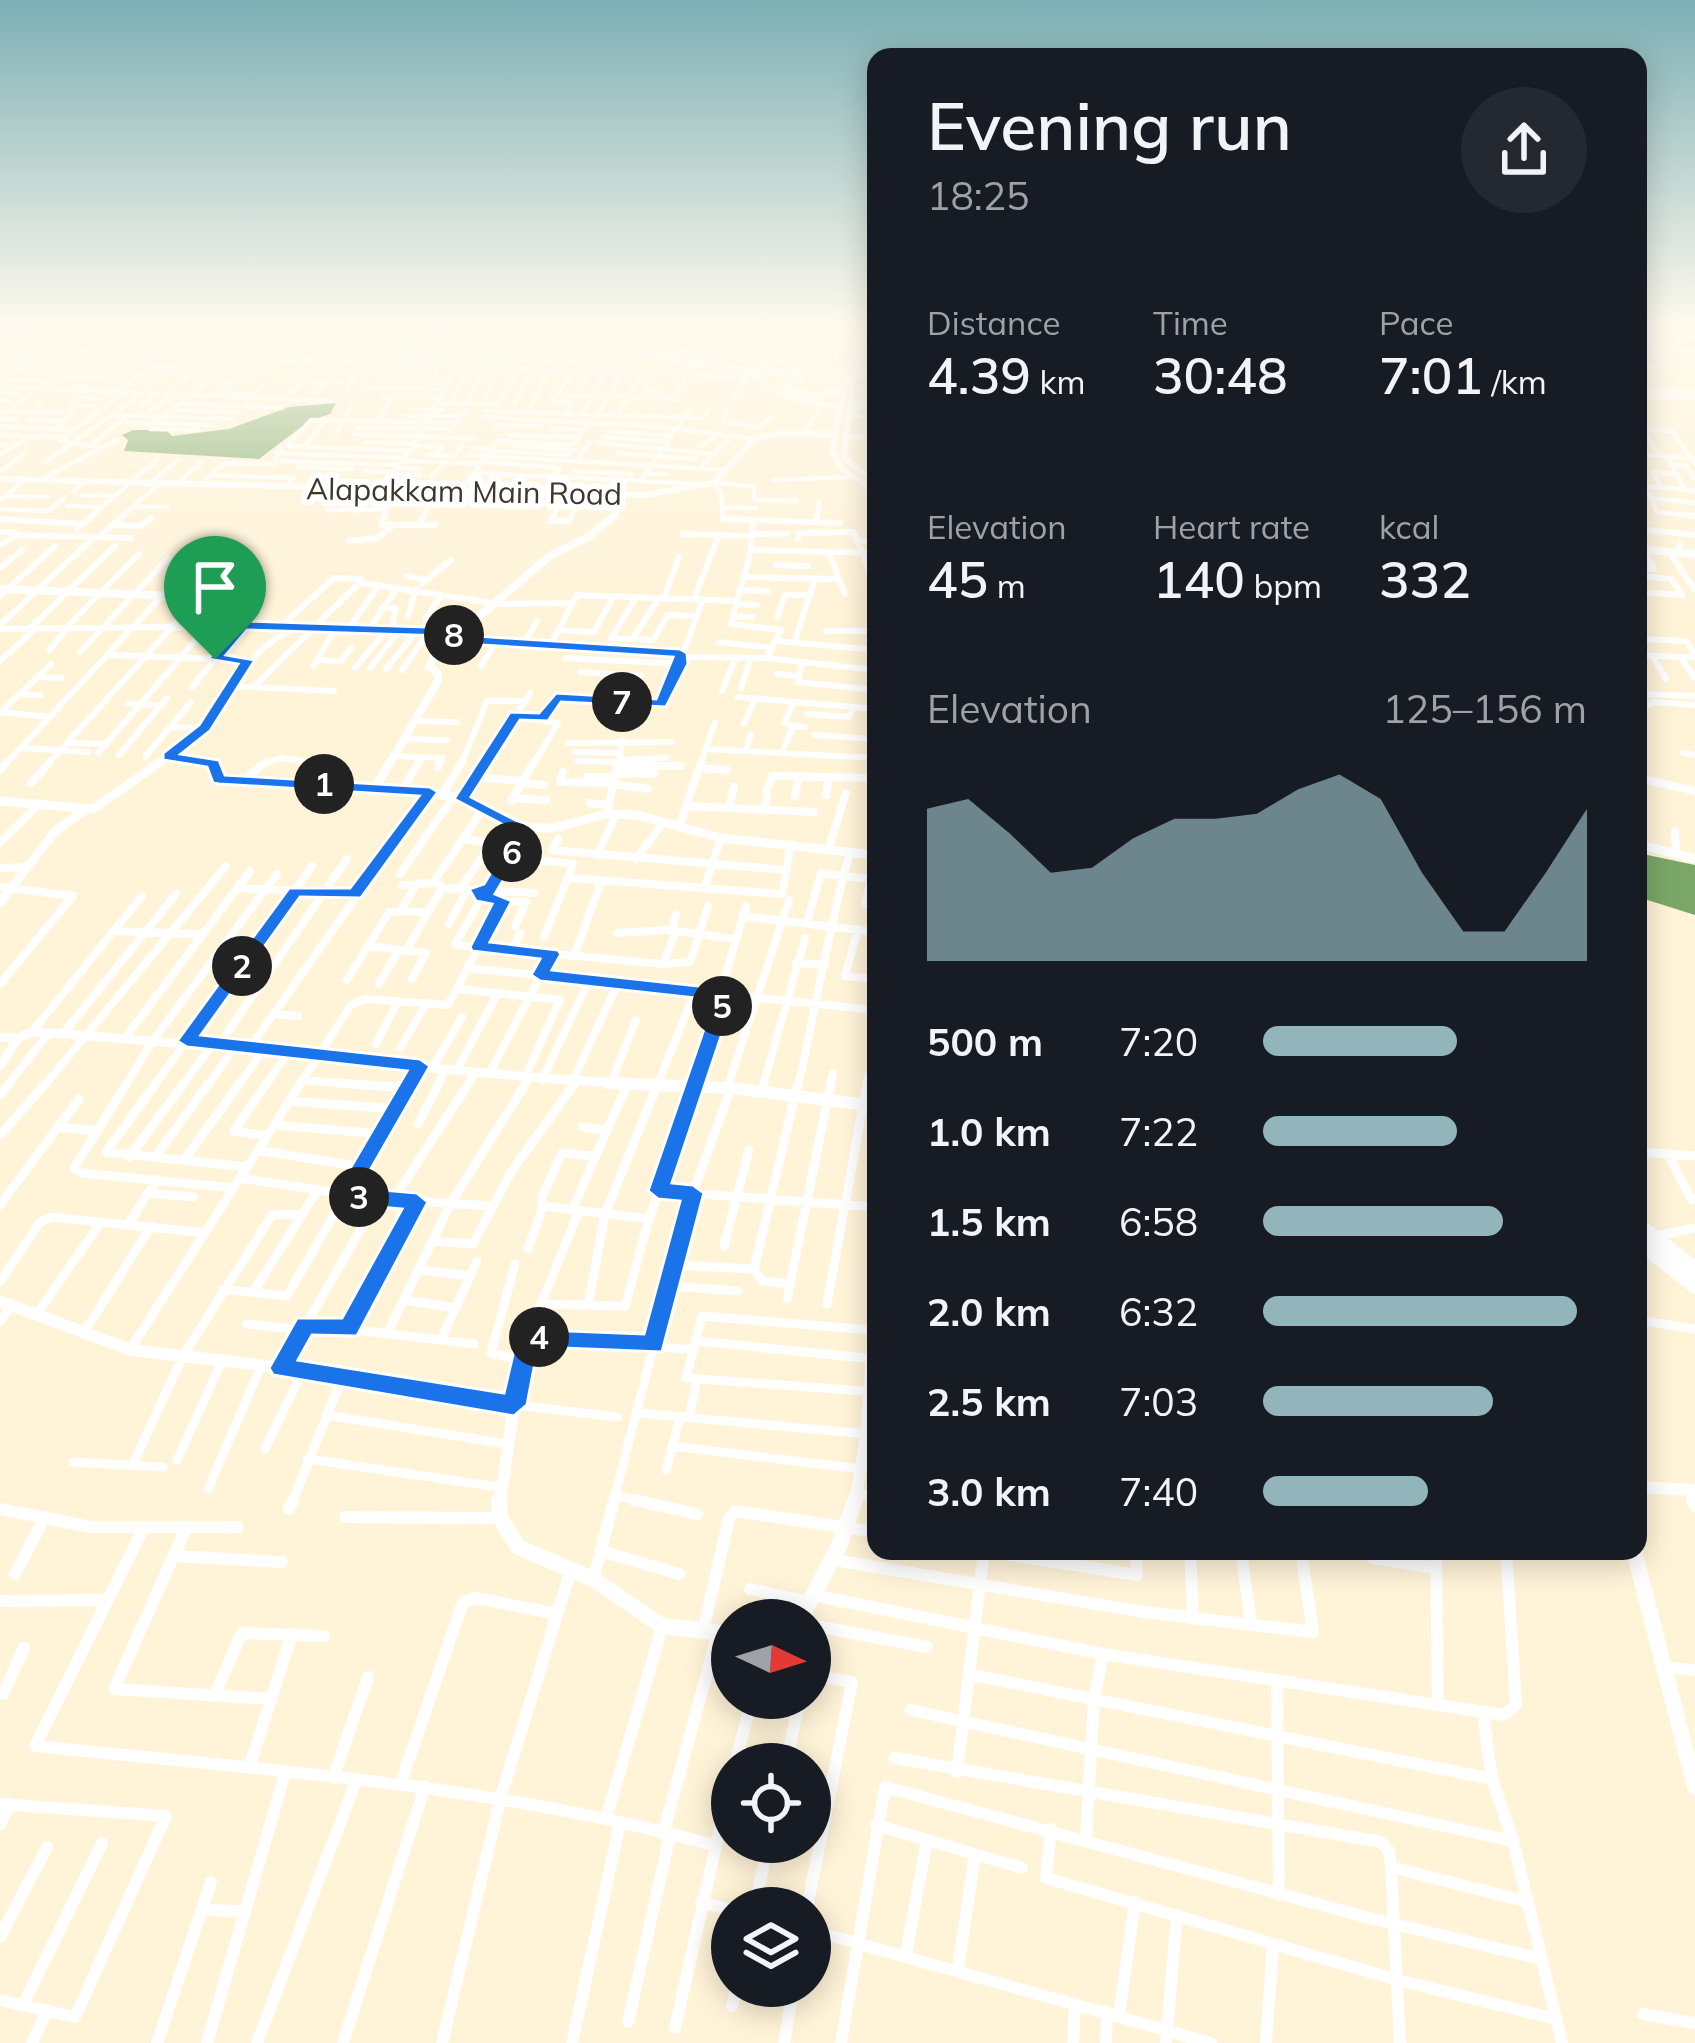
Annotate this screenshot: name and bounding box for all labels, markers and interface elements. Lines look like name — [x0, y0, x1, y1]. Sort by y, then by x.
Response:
text: Evening run — [927, 84, 1292, 167]
button: share — [1461, 87, 1587, 213]
text: 18:25 — [927, 171, 1030, 220]
text: Distance — [927, 302, 1060, 343]
text: Time — [1153, 302, 1228, 343]
text: Pace — [1379, 302, 1453, 343]
text: 4.39 — [927, 343, 1031, 407]
text: 30:48 — [1153, 343, 1288, 407]
text: 7:01 — [1379, 343, 1483, 407]
text: km — [1031, 361, 1085, 402]
text: /km — [1483, 361, 1547, 402]
street label: Alapakkam Main Road — [306, 469, 622, 513]
text: Elevation — [927, 506, 1067, 547]
text: Heart rate — [1153, 506, 1310, 547]
text: kcal — [1379, 506, 1439, 547]
pin — [164, 536, 266, 659]
text: 45 — [927, 547, 988, 611]
text: 140 — [1153, 547, 1245, 611]
text: 332 — [1379, 547, 1471, 611]
icon: arrive — [182, 554, 248, 620]
text: m — [988, 565, 1026, 606]
text: bpm — [1245, 565, 1322, 606]
pin: 8 — [424, 605, 484, 665]
text: 8 — [444, 614, 464, 655]
pin: 7 — [592, 672, 652, 732]
text: 7 — [612, 681, 632, 722]
text: Elevation — [927, 684, 1092, 733]
text: 125–156 m — [1382, 684, 1587, 733]
pin: 1 — [294, 754, 354, 814]
text: 1 — [314, 763, 334, 804]
pin: 6 — [482, 822, 542, 882]
text: 6 — [502, 831, 522, 872]
pin: 2 — [212, 936, 272, 996]
text: 2 — [232, 945, 252, 986]
pin: 5 — [692, 976, 752, 1036]
text: 5 — [712, 985, 732, 1026]
text: 500 m — [927, 1017, 1043, 1066]
text: 7:20 — [1119, 1017, 1198, 1066]
text: 1.0 km — [927, 1107, 1051, 1156]
text: 7:22 — [1119, 1107, 1198, 1156]
pin: 3 — [329, 1167, 389, 1227]
text: 3 — [349, 1176, 369, 1217]
text: 1.5 km — [927, 1197, 1051, 1246]
text: 6:58 — [1119, 1197, 1198, 1246]
text: 2.0 km — [927, 1287, 1051, 1336]
text: 6:32 — [1119, 1287, 1198, 1336]
pin: 4 — [509, 1307, 569, 1367]
text: 4 — [529, 1316, 549, 1357]
text: 2.5 km — [927, 1377, 1051, 1426]
text: 7:03 — [1119, 1377, 1198, 1426]
text: 3.0 km — [927, 1467, 1051, 1516]
text: 7:40 — [1119, 1467, 1198, 1516]
north arrow — [711, 1599, 831, 1719]
map controls — [711, 1599, 831, 2007]
button: locate — [711, 1743, 831, 1863]
button: layers — [711, 1887, 831, 2007]

